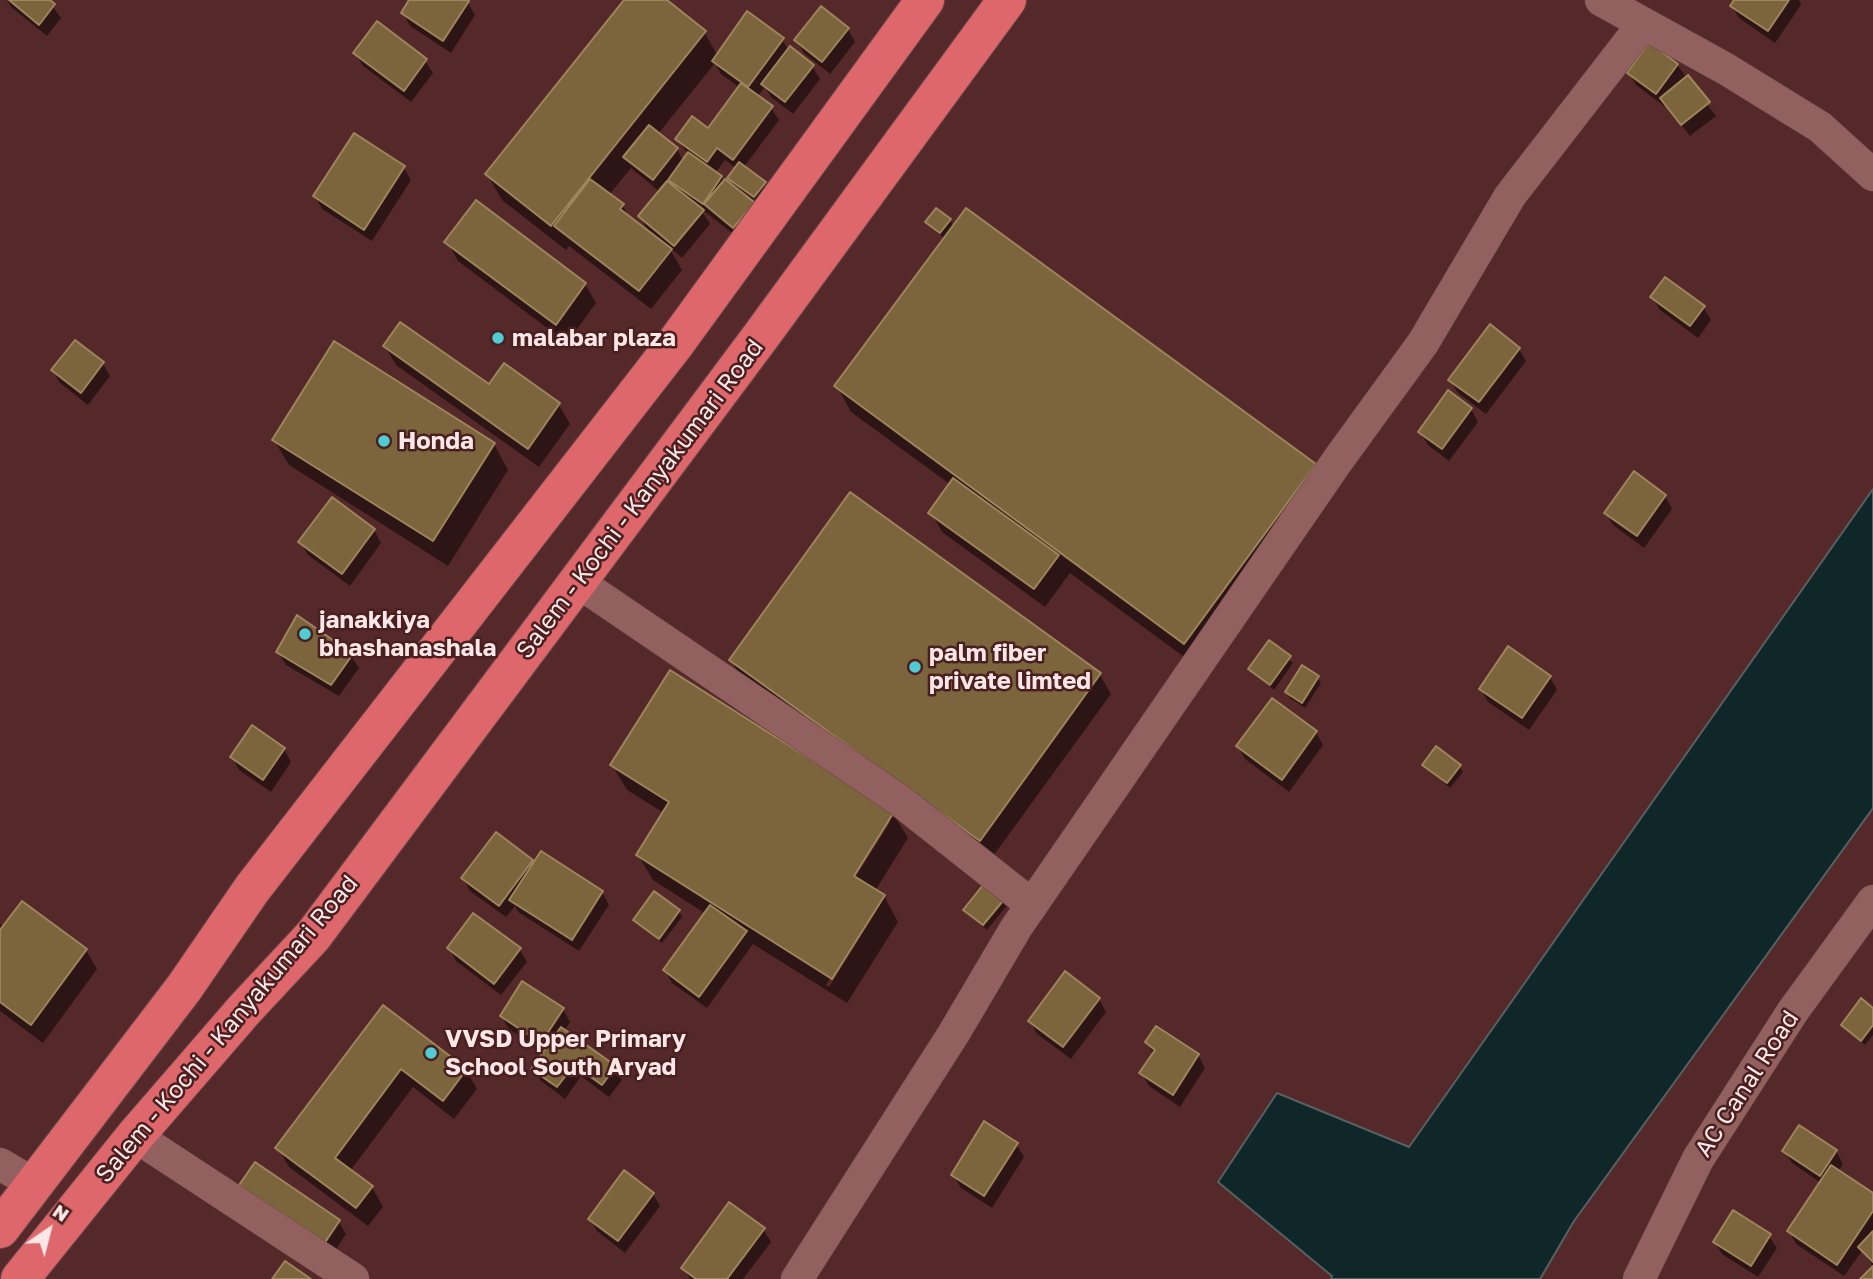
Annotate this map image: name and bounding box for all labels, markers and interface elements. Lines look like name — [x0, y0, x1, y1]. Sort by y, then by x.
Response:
place label: malabar plaza — [512, 324, 676, 352]
marker: malabar plaza — [490, 330, 506, 346]
street label: Salem - Kochi - Kanyakumari Road — [510, 334, 770, 664]
place label: Honda — [398, 427, 474, 455]
marker: Honda — [376, 433, 392, 449]
place label: janakkiya bhashanashala — [319, 606, 496, 662]
marker: janakkiya bhashanashala — [297, 626, 313, 642]
place label: palm fiber private limted — [929, 639, 1091, 695]
marker: palm fiber private limted — [907, 659, 923, 675]
street label: Salem - Kochi - Kanyakumari Road — [90, 869, 364, 1189]
street label: AC Canal Road — [1689, 1005, 1805, 1163]
place label: VVSD Upper Primary School South Aryad — [445, 1025, 686, 1081]
marker: VVSD Upper Primary School South Aryad — [423, 1045, 439, 1061]
north arrow — [14, 1195, 84, 1265]
text: N — [49, 1199, 74, 1226]

